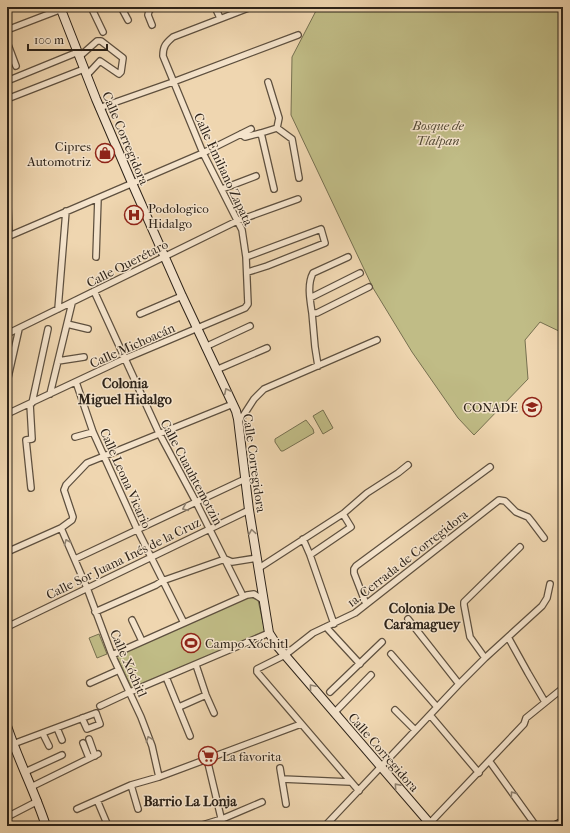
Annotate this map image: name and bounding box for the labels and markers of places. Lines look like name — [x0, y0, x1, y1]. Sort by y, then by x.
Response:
place label: Cipres Automotriz — [26, 139, 91, 169]
shop icon: Cipres Automotriz — [94, 142, 116, 164]
place label: Podologico Hidalgo — [148, 201, 209, 231]
hospital icon: Podologico Hidalgo — [123, 204, 145, 226]
school or university icon: CONADE — [521, 396, 543, 418]
place label: CONADE — [463, 400, 518, 415]
sports icon: Campo Xóchitl — [180, 632, 202, 654]
place label: Campo Xóchitl — [205, 636, 289, 651]
supermarket icon: La favorita — [197, 745, 219, 767]
place label: La favorita — [222, 749, 282, 764]

